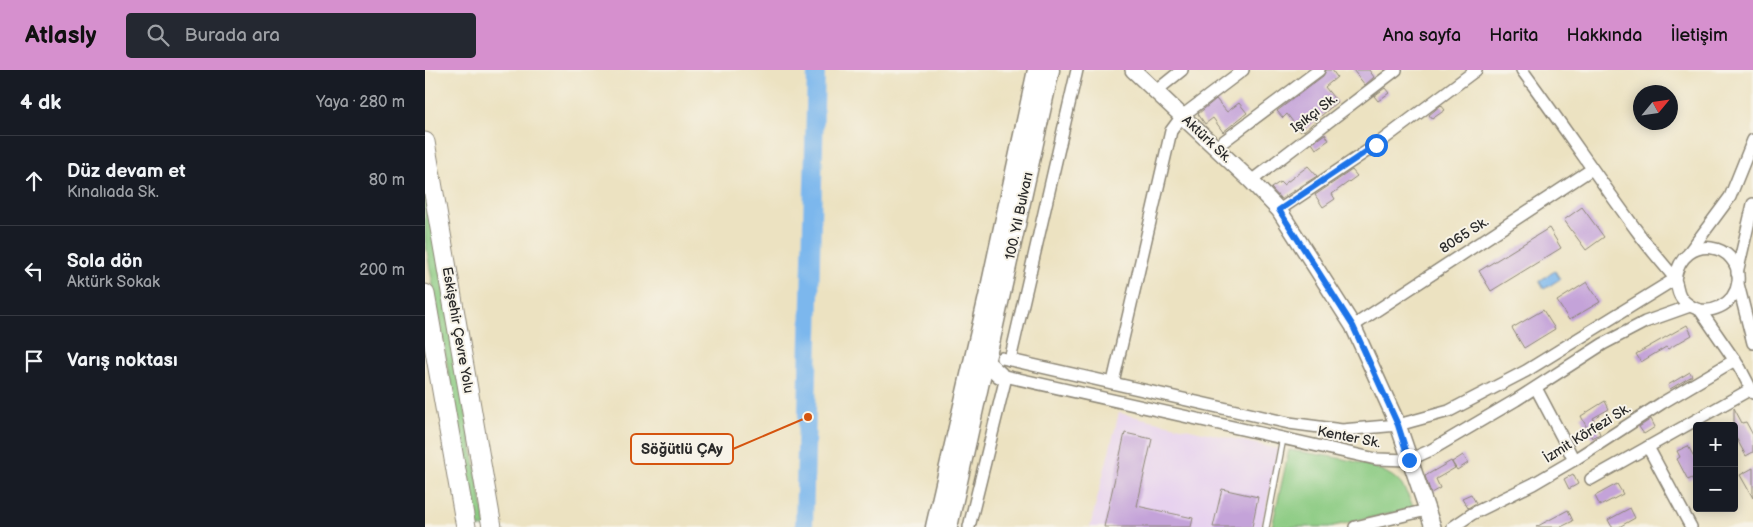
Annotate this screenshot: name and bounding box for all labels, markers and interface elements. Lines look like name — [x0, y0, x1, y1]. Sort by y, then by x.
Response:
search box — [126, 13, 476, 58]
text: Atlasly — [25, 21, 96, 50]
icon: search — [144, 21, 172, 49]
text: Burada ara — [184, 24, 280, 47]
text: Ana sayfa — [1383, 25, 1461, 46]
text: Harita — [1489, 25, 1538, 46]
text: Hakkında — [1566, 25, 1642, 46]
text: İletişim — [1670, 25, 1728, 46]
north arrow — [1633, 85, 1678, 130]
text: 4 dk — [20, 90, 61, 115]
street label: Işıkçı Sk. — [1287, 90, 1341, 136]
text: Yaya · 280 m — [316, 93, 405, 112]
street label: Aktürk Sk. — [1179, 112, 1236, 166]
route start — [1365, 134, 1388, 157]
text: Düz devam et — [67, 160, 186, 183]
icon: ahead — [20, 167, 48, 195]
text: 80 m — [369, 171, 405, 190]
street label: 100. Yıl Bulvarı — [1001, 171, 1037, 261]
text: Kınalıada Sk. — [67, 183, 159, 202]
street label: 8065 Sk. — [1436, 213, 1492, 257]
text: Sola dön — [67, 250, 143, 273]
icon: left — [20, 257, 48, 285]
text: 200 m — [359, 261, 405, 280]
street label: Eskişehir Çevre Yolu — [438, 265, 478, 395]
text: Aktürk Sokak — [67, 273, 160, 292]
icon: arrive — [20, 347, 48, 375]
text: Varış noktası — [67, 349, 178, 372]
street label: İzmit Körfezi Sk. — [1540, 398, 1634, 467]
map controls — [1693, 422, 1738, 512]
button: + — [1693, 422, 1738, 467]
street label: Kenter Sk. — [1316, 423, 1382, 452]
callout: Söğütlü ÇAy — [631, 434, 733, 464]
text: Söğütlü ÇAy — [641, 440, 723, 459]
route end — [1398, 449, 1421, 472]
button: − — [1693, 467, 1738, 512]

